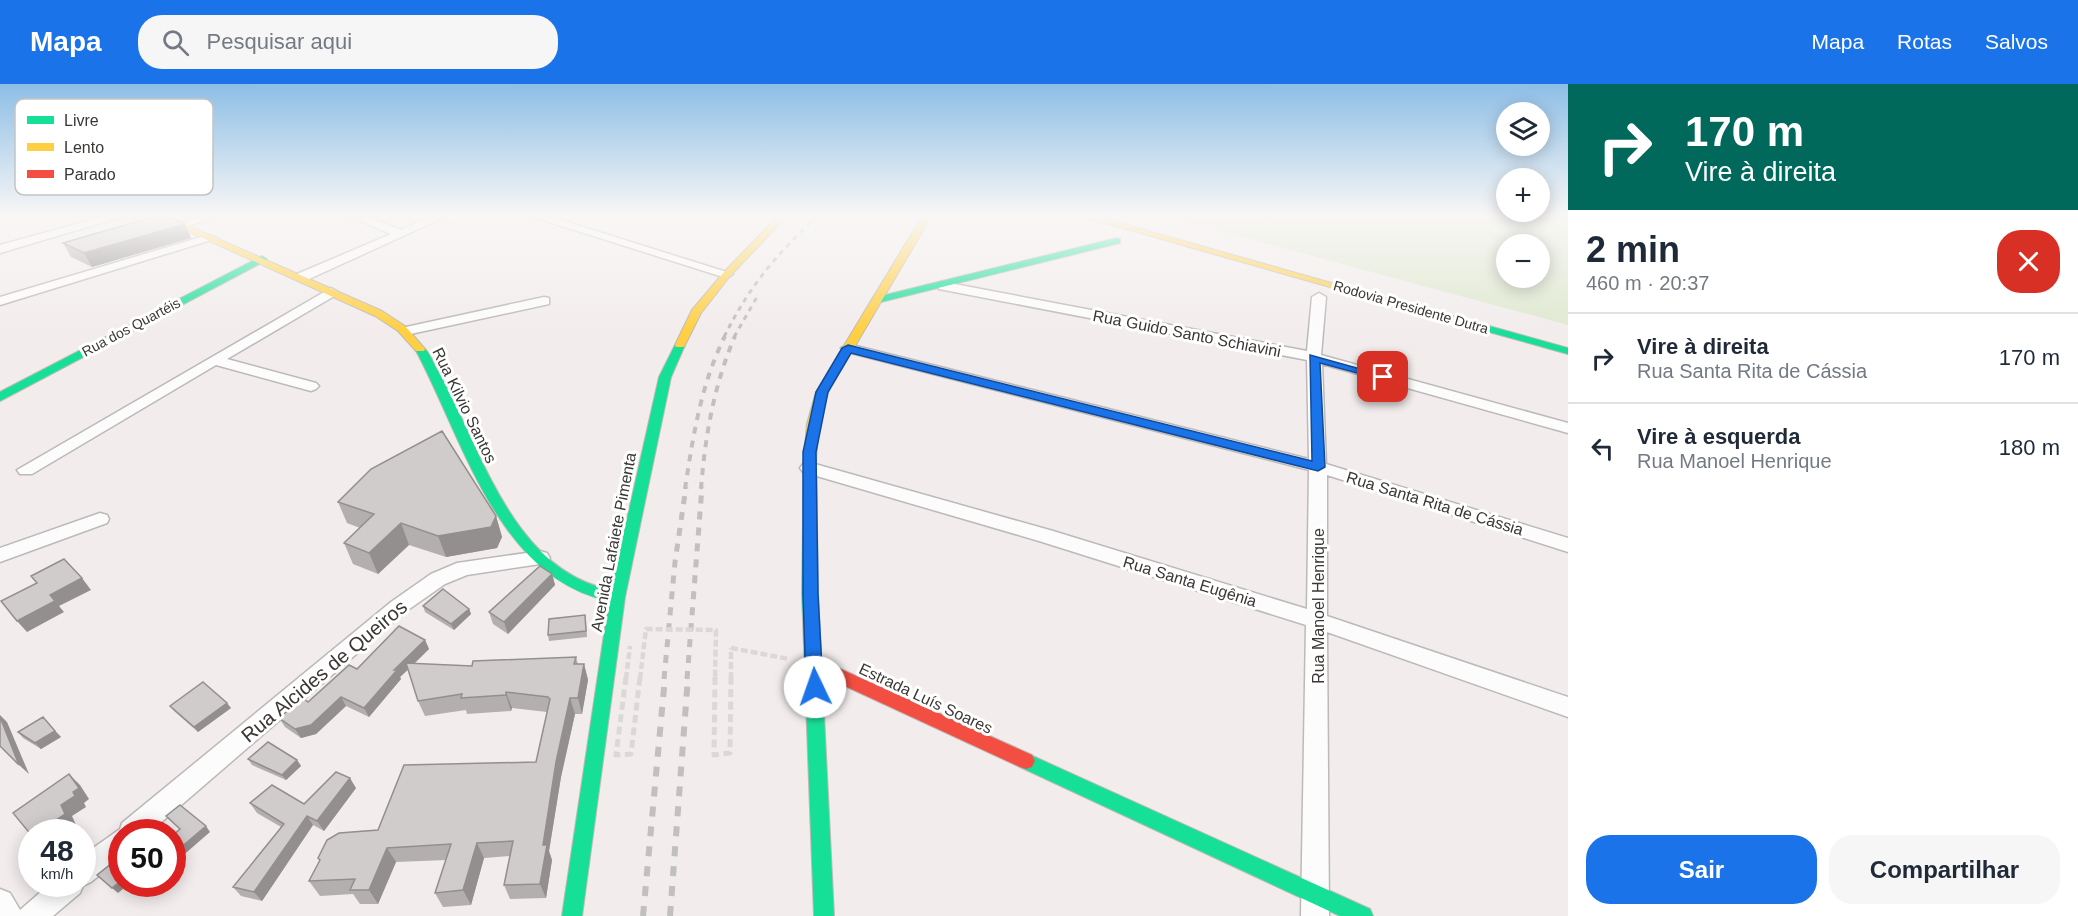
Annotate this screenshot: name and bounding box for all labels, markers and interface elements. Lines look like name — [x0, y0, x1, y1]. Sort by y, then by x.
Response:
search box — [138, 15, 558, 69]
text: Mapa — [30, 26, 102, 57]
icon: search — [159, 26, 192, 59]
text: Pesquisar aqui — [207, 29, 352, 54]
text: Mapa — [1812, 30, 1864, 53]
text: Rotas — [1897, 30, 1952, 53]
text: Salvos — [1985, 30, 2048, 53]
legend — [15, 99, 213, 195]
map controls — [1496, 102, 1550, 288]
button: layers — [1496, 102, 1550, 156]
icon: right — [1586, 108, 1664, 186]
text: 170 m — [1685, 108, 1804, 155]
text: Livre — [64, 112, 99, 129]
text: Lento — [64, 139, 104, 156]
text: Vire à direita — [1685, 157, 1836, 187]
text: Parado — [64, 166, 116, 183]
button: + — [1496, 168, 1550, 222]
text: 2 min — [1586, 229, 1680, 270]
button: close — [1997, 230, 2060, 293]
button: − — [1496, 234, 1550, 288]
text: 460 m · 20:37 — [1586, 272, 1709, 294]
street label: Rodovia Presidente Dutra — [1332, 277, 1490, 337]
street label: Rua dos Quartéis — [79, 294, 183, 360]
street label: Rua Guido Santo Schiavini — [1091, 307, 1282, 360]
text: Vire à direita — [1637, 334, 1769, 359]
icon: right — [1586, 342, 1619, 375]
street label: Rua Kilvio Santos — [429, 345, 500, 466]
text: 170 m — [1999, 345, 2060, 370]
pin — [1357, 351, 1408, 402]
icon: arrive — [1366, 360, 1399, 393]
text: Rua Santa Rita de Cássia — [1637, 360, 1867, 382]
text: Vire à esquerda — [1637, 424, 1800, 449]
icon: left — [1586, 432, 1619, 465]
text: 180 m — [1999, 435, 2060, 460]
text: Rua Manoel Henrique — [1637, 450, 1832, 472]
street label: Avenida Lafaiete Pimenta — [588, 451, 639, 633]
street label: Rua Santa Rita de Cássia — [1344, 468, 1525, 539]
street label: Rua Manoel Henrique — [1310, 528, 1327, 684]
street label: Rua Santa Eugênia — [1121, 553, 1259, 610]
street label: Rua Alcides de Queiros — [237, 595, 411, 747]
position arrow — [783, 655, 847, 719]
street label: Estrada Luís Soares — [857, 660, 995, 737]
speed limit sign: 50 — [108, 819, 186, 897]
text: 48 — [40, 834, 74, 867]
button: Sair — [1586, 835, 1817, 904]
button: Compartilhar — [1829, 835, 2060, 904]
text: km/h — [41, 865, 73, 882]

